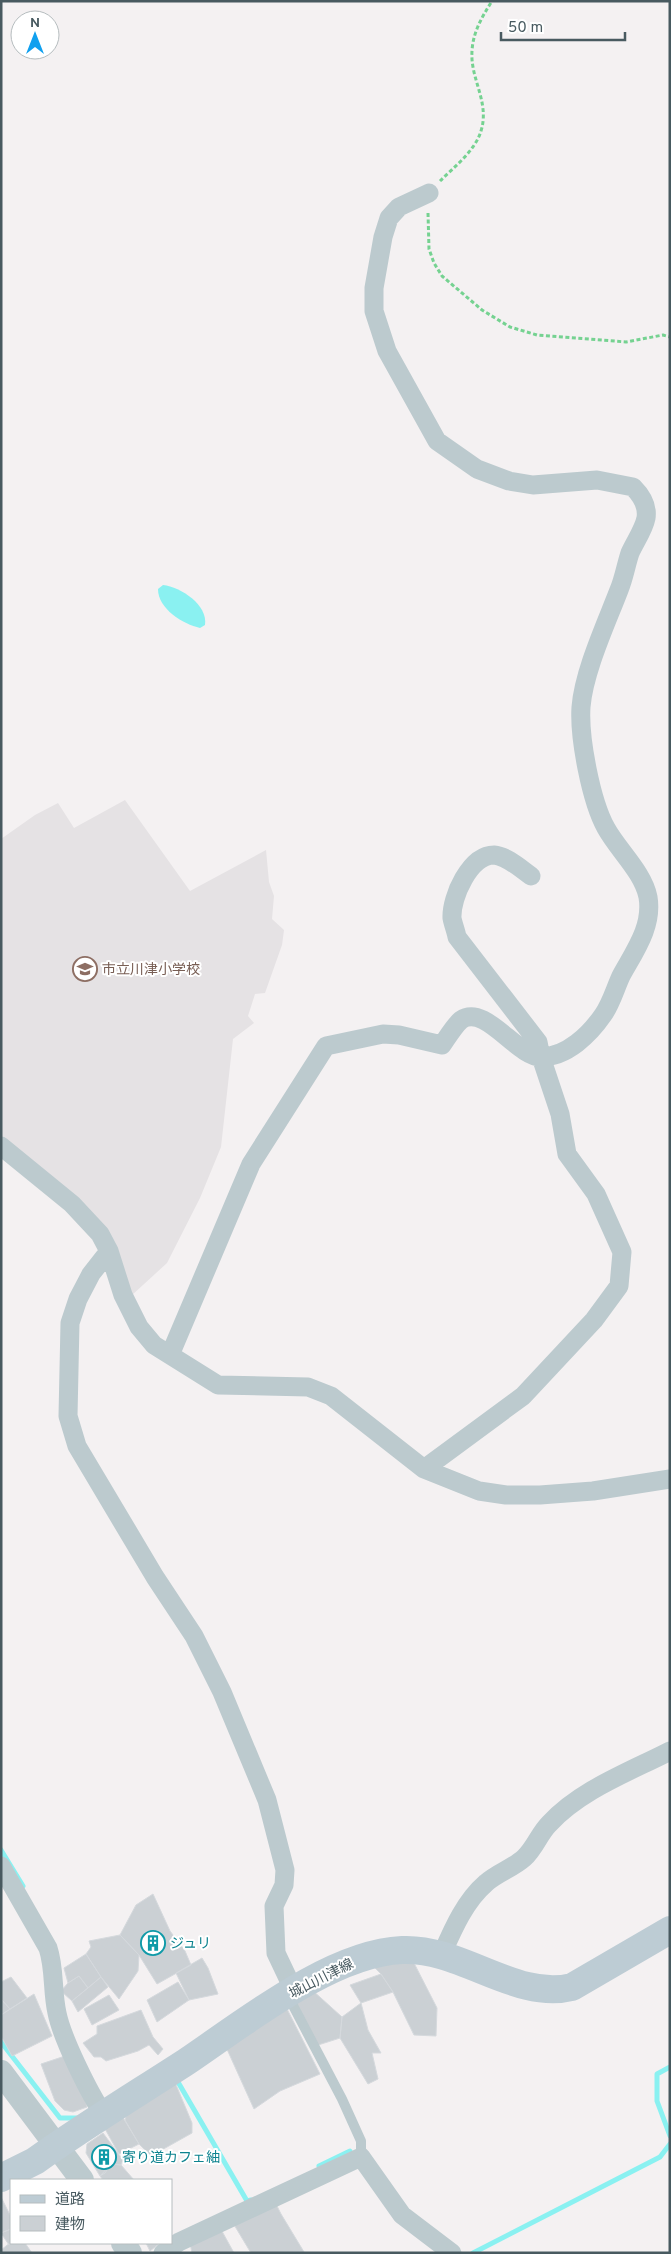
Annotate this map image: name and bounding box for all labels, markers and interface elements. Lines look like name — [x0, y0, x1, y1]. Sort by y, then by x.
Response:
north arrow — [10, 10, 60, 60]
scale bar — [501, 10, 625, 42]
text: N — [30, 15, 40, 32]
text: 50 m — [508, 19, 543, 38]
school or university icon: 市立川津小学校 — [72, 956, 98, 982]
place label: 市立川津小学校 — [102, 962, 200, 979]
building icon: ジュリ — [140, 1930, 166, 1956]
place label: ジュリ — [170, 1936, 211, 1953]
street label: 城山川津線 — [287, 1956, 357, 2003]
building icon: 寄り道カフェ紬 — [91, 2144, 117, 2170]
place label: 寄り道カフェ紬 — [122, 2150, 220, 2167]
legend — [10, 2179, 172, 2244]
text: 道路 — [55, 2191, 85, 2210]
text: 建物 — [55, 2216, 85, 2235]

